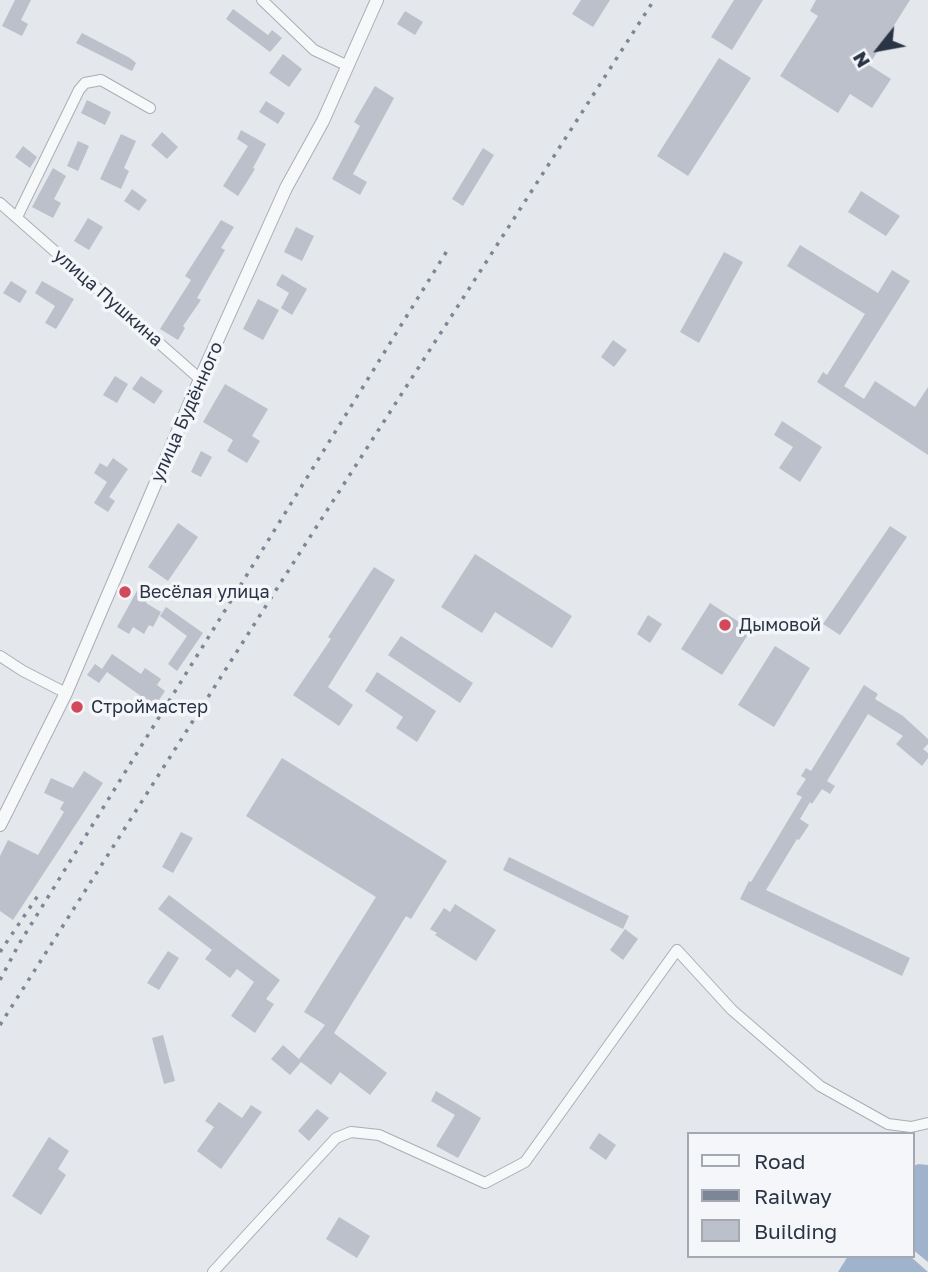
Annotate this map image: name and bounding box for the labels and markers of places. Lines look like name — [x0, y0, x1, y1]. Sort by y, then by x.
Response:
place label: Весёлая улица — [139, 581, 270, 603]
marker: Весёлая улица — [117, 584, 133, 600]
place label: Дымовой — [739, 614, 821, 636]
marker: Дымовой — [717, 617, 733, 633]
place label: Строймастер — [91, 696, 208, 718]
marker: Строймастер — [69, 699, 85, 715]

